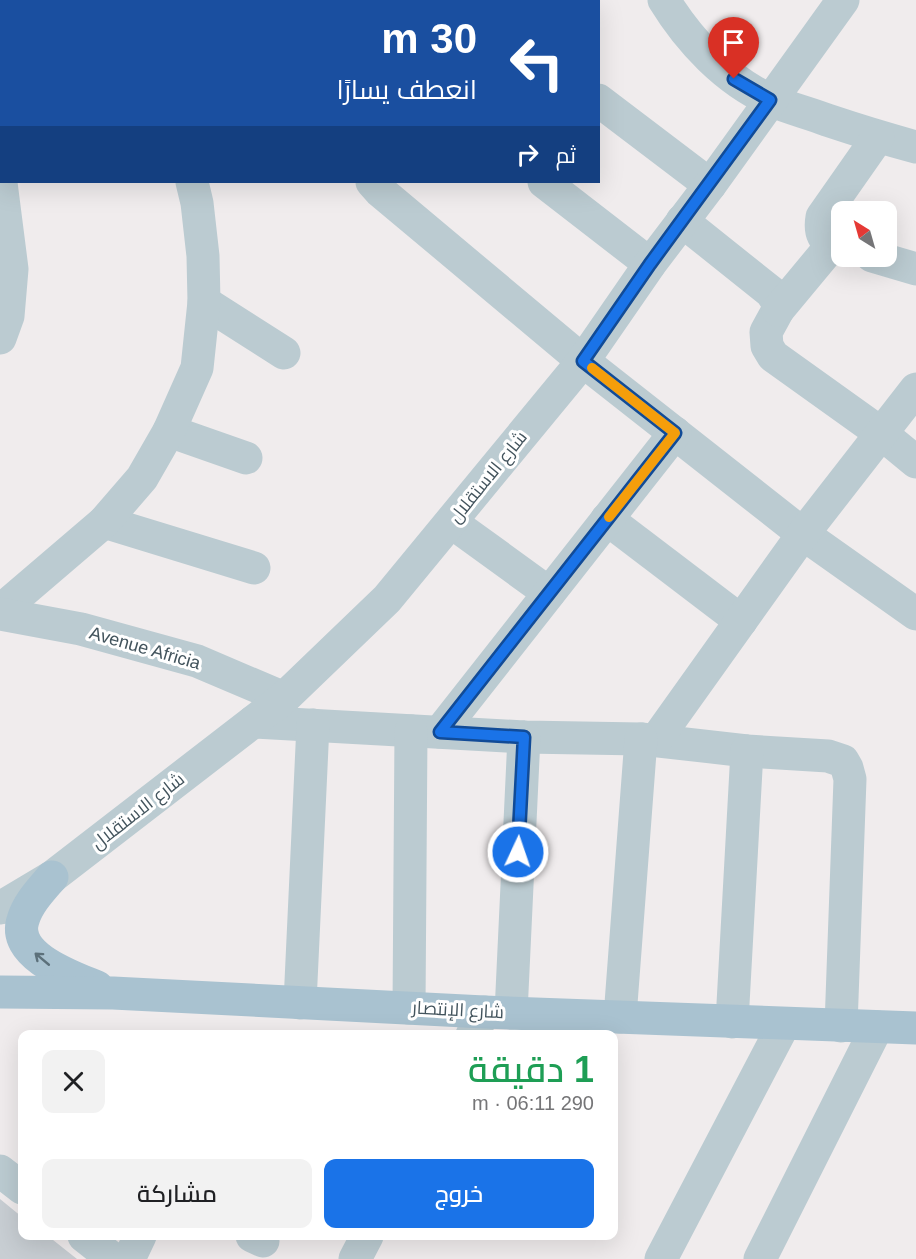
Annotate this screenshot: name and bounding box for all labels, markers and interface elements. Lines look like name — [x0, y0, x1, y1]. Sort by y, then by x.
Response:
text: 30 m — [381, 15, 477, 62]
pin — [708, 17, 759, 79]
icon: left — [498, 24, 576, 102]
icon: arrive — [717, 26, 750, 59]
text: انعطف يسارًا — [336, 75, 477, 105]
icon: right — [511, 138, 544, 171]
text: ثم — [556, 143, 576, 168]
north arrow — [831, 201, 897, 267]
map controls — [831, 201, 897, 267]
street label: شارع الاستقلال — [445, 427, 533, 528]
street label: Avenue Africia — [87, 623, 204, 674]
street label: شارع الاستقلال — [88, 769, 190, 855]
position arrow — [486, 820, 550, 884]
one-way arrow — [34, 952, 50, 965]
street label: شارع الإنتصار — [411, 998, 504, 1024]
text: 1 دقيقة — [468, 1049, 594, 1090]
button: close — [42, 1050, 105, 1113]
text: 290 m · 06:11 — [472, 1092, 594, 1114]
button: مشاركة — [42, 1159, 312, 1228]
button: خروج — [324, 1159, 594, 1228]

